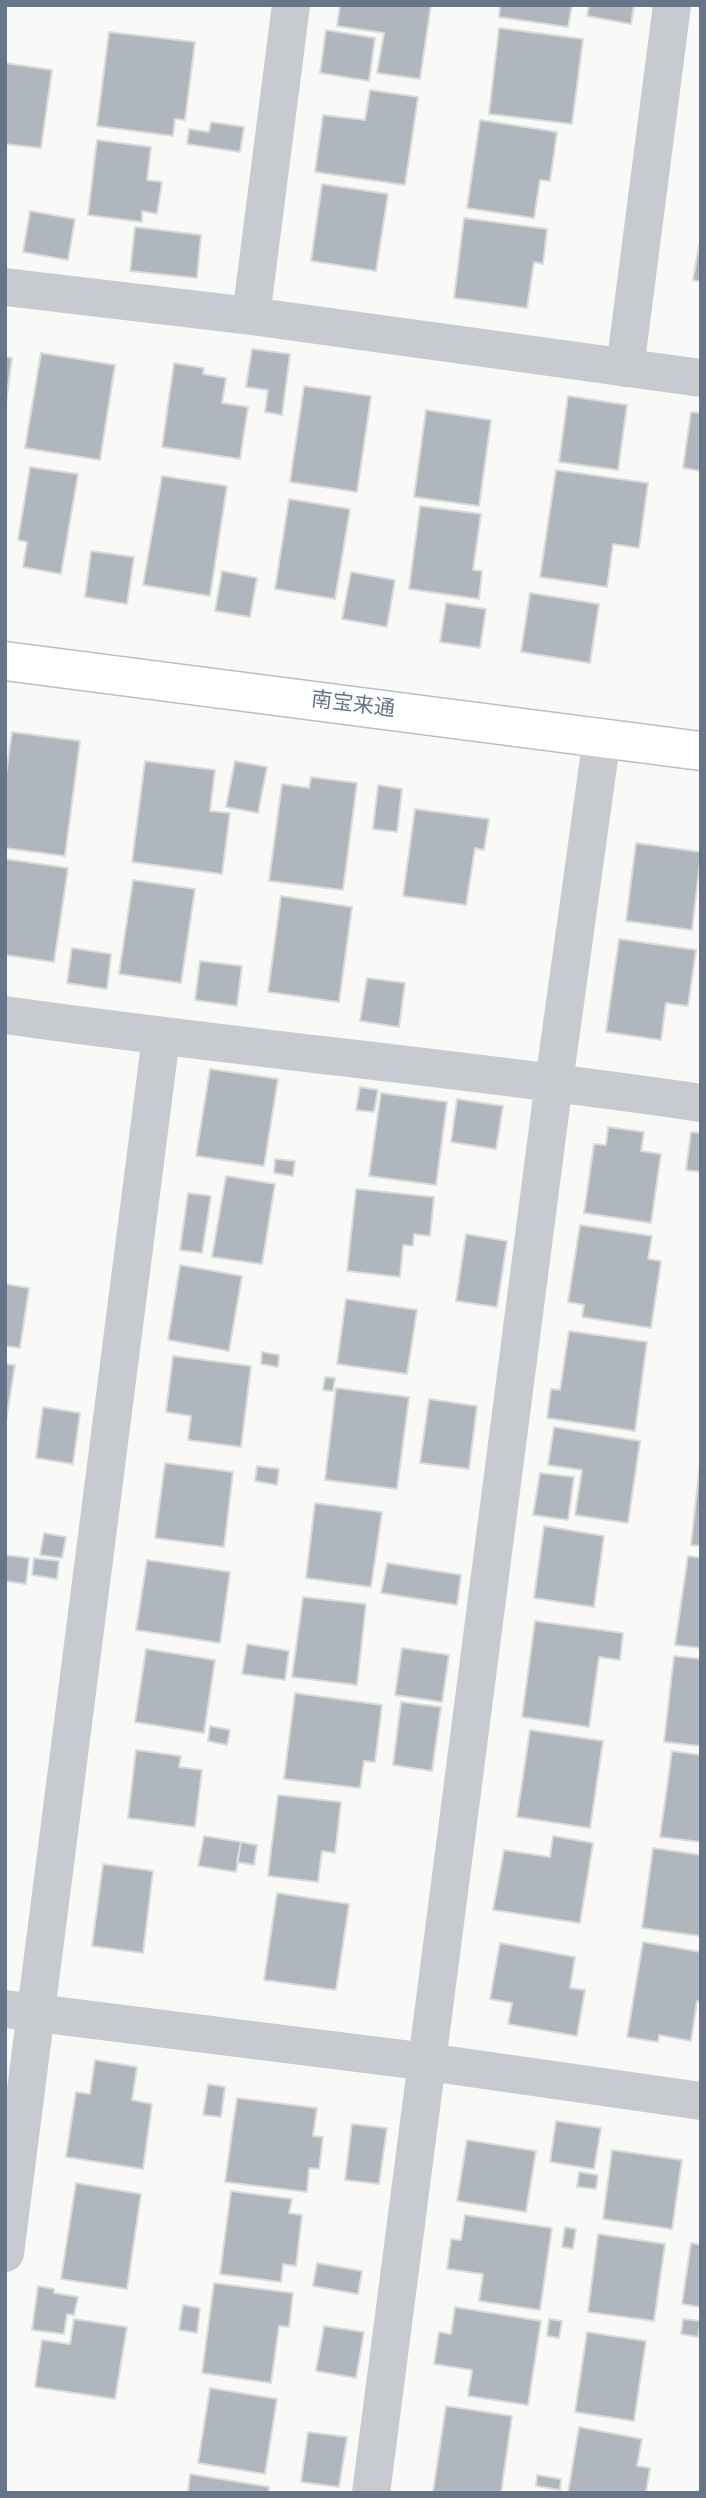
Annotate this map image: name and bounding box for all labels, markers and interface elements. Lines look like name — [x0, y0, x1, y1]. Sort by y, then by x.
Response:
street label: 南宝来通 — [310, 687, 396, 723]

